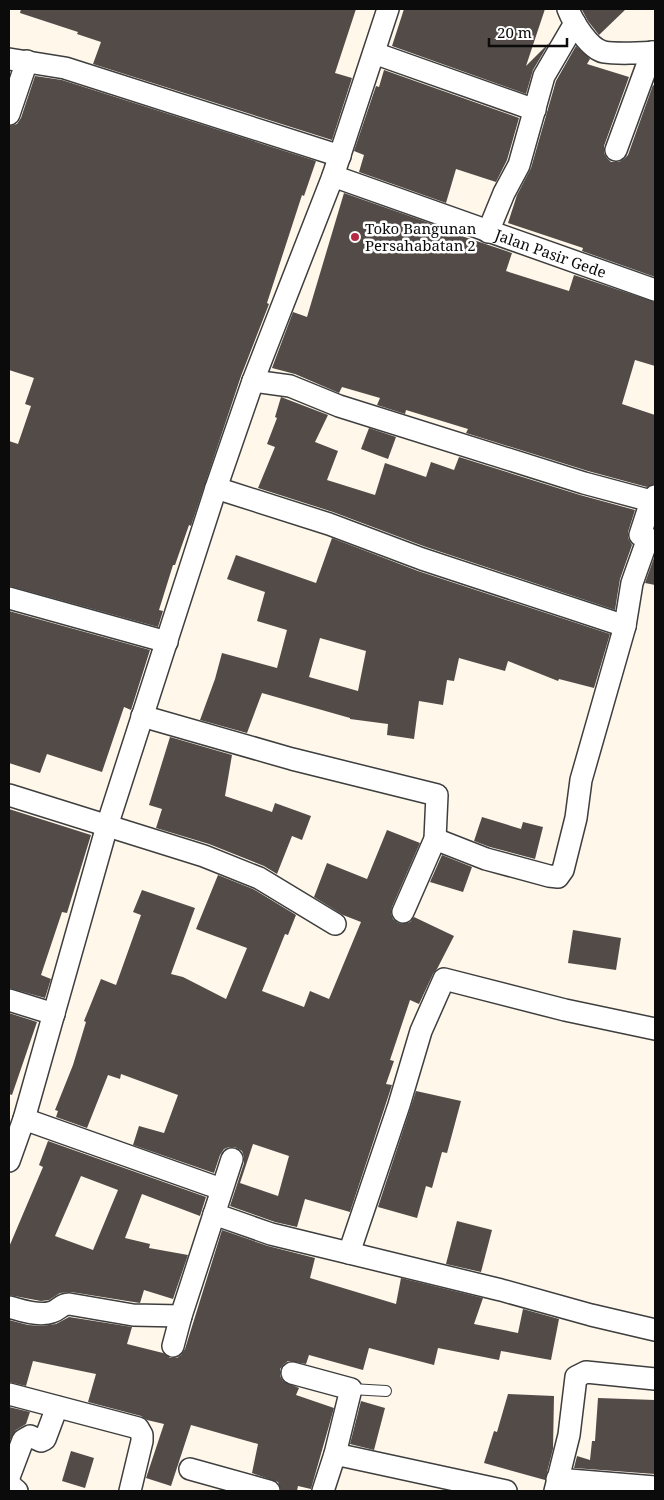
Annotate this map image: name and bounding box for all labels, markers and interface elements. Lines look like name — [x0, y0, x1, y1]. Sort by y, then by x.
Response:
scale bar — [489, 15, 566, 47]
text: 20 m — [497, 22, 532, 42]
place label: Toko Bangunan Persahabatan 2 — [365, 218, 477, 255]
street label: Jalan Pasir Gede — [492, 224, 609, 282]
marker: Toko Bangunan Persahabatan 2 — [349, 231, 361, 243]

